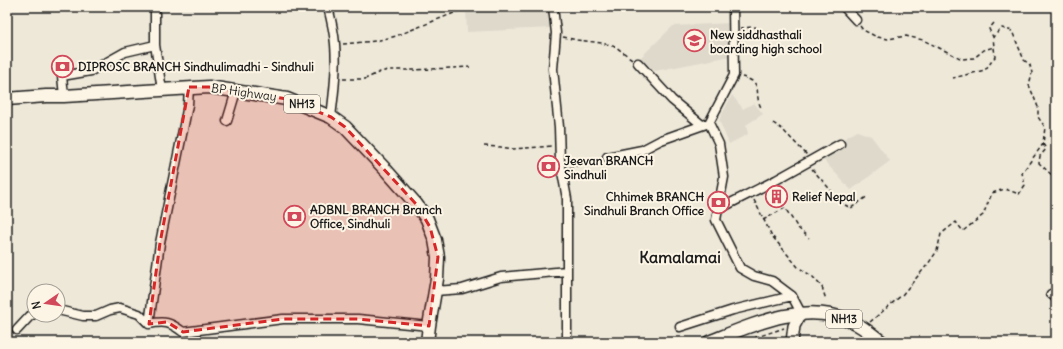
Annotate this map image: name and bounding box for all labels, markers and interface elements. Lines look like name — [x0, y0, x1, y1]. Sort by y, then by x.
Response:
place label: New siddhasthali boarding high school — [710, 27, 822, 57]
school or university icon: New siddhasthali boarding high school — [681, 28, 707, 54]
bank icon: DIPROSC BRANCH Sindhulimadhi - Sindhuli — [49, 53, 75, 79]
place label: DIPROSC BRANCH Sindhulimadhi - Sindhuli — [78, 59, 314, 74]
street label: BP Highway — [210, 80, 278, 104]
road number: NH13 — [284, 95, 320, 113]
place label: Jeevan BRANCH Sindhuli — [564, 153, 654, 182]
bank icon: Jeevan BRANCH Sindhuli — [535, 154, 561, 180]
building icon: Relief Nepal — [763, 183, 789, 209]
place label: Chhimek BRANCH Sindhuli Branch Office — [584, 189, 705, 218]
place label: Relief Nepal — [792, 189, 856, 205]
bank icon: Chhimek BRANCH Sindhuli Branch Office — [706, 190, 732, 216]
place label: ADBNL BRANCH Branch Office, Sindhuli — [310, 202, 442, 231]
bank icon: ADBNL BRANCH Branch Office, Sindhuli — [281, 203, 307, 229]
district label: Kamalamai — [639, 247, 721, 267]
north arrow — [26, 283, 66, 323]
text: N — [29, 300, 44, 311]
road number: NH13 — [826, 310, 862, 328]

